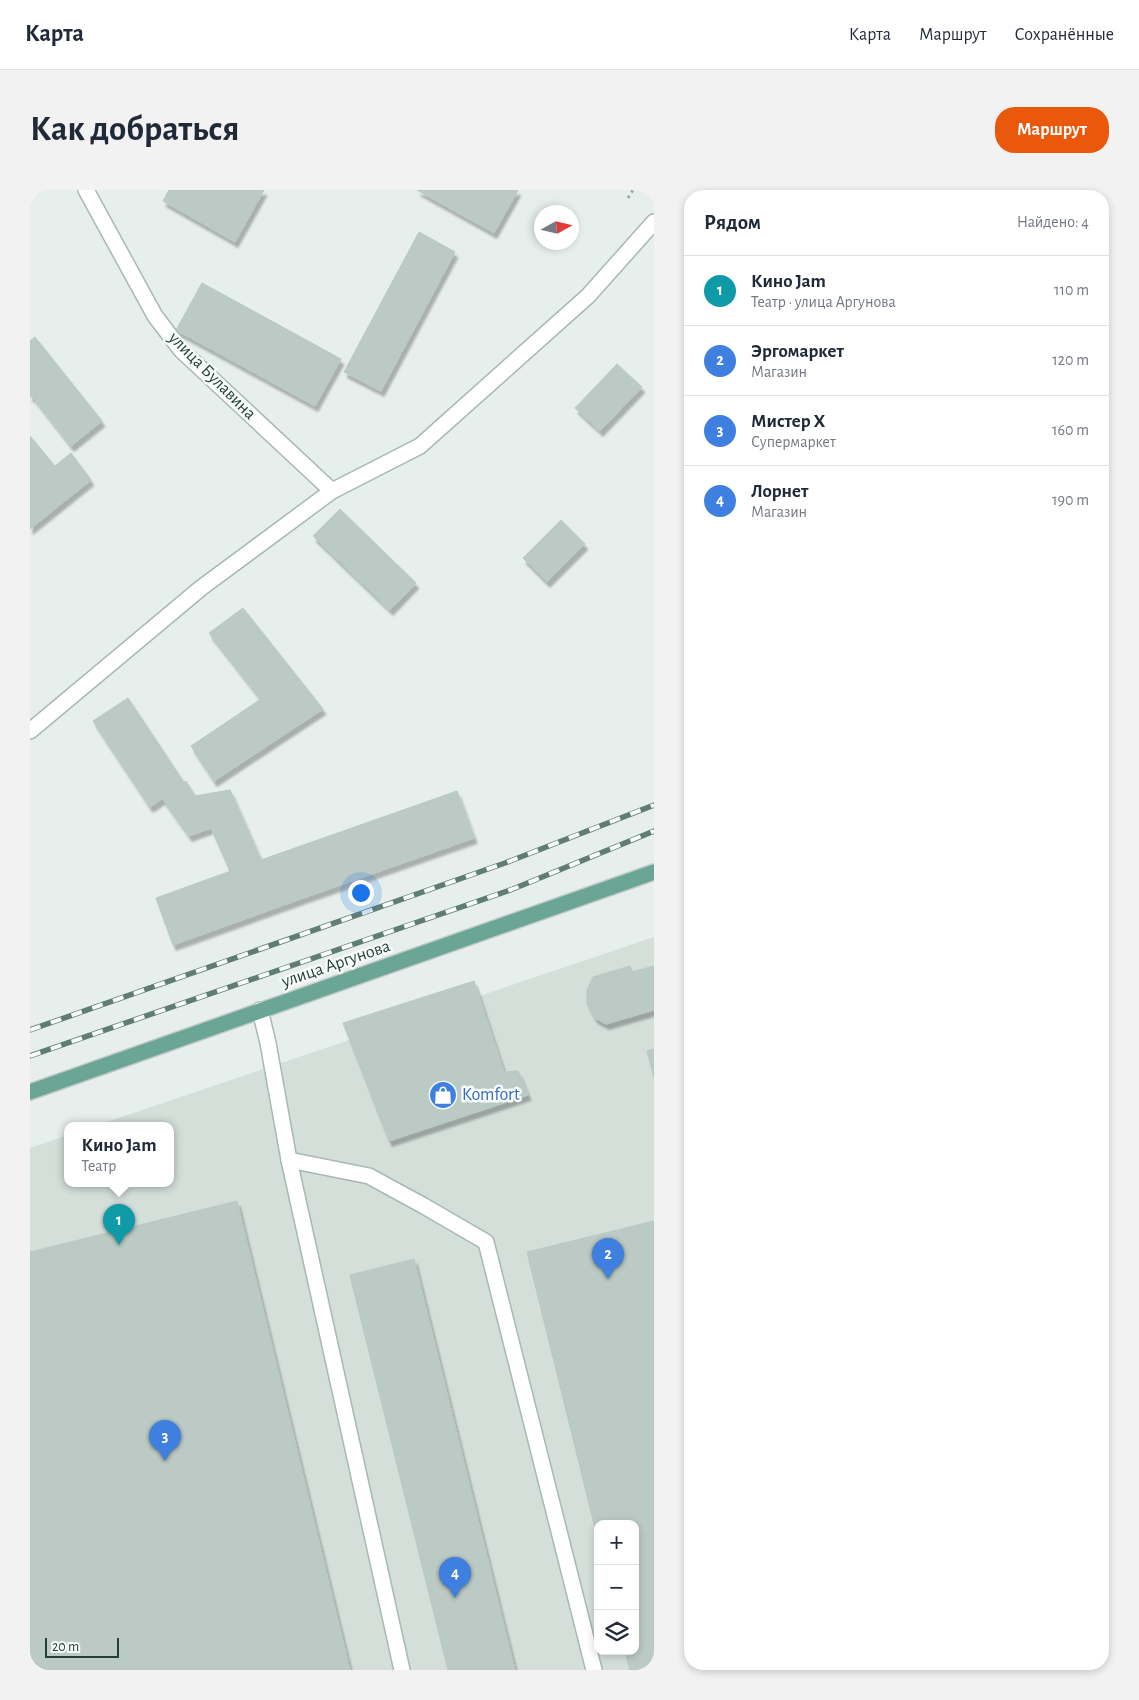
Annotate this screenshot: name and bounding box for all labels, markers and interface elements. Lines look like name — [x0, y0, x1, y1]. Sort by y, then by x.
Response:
text: Карта — [25, 22, 84, 46]
text: Карта — [849, 26, 891, 44]
text: Маршрут — [919, 26, 987, 44]
text: Сохранённые — [1015, 26, 1114, 44]
button: Маршрут — [995, 107, 1109, 153]
text: Как добраться — [30, 112, 239, 147]
north arrow — [534, 205, 579, 250]
text: Рядом — [704, 212, 761, 233]
text: Найдено: 4 — [1017, 214, 1089, 230]
text: Кино Jam — [751, 272, 826, 291]
text: 1 — [717, 282, 723, 298]
text: 110 m — [1054, 282, 1089, 298]
text: Театр · улица Аргунова — [751, 294, 896, 310]
street label: улица Булавина — [164, 328, 259, 423]
text: Эргомаркет — [751, 342, 844, 361]
text: 2 — [716, 352, 724, 368]
text: 120 m — [1052, 352, 1089, 368]
text: Магазин — [751, 364, 807, 380]
text: Мистер Х — [751, 412, 825, 431]
text: 3 — [717, 422, 723, 438]
text: 160 m — [1052, 422, 1089, 438]
text: Супермаркет — [751, 434, 836, 450]
text: Лорнет — [751, 482, 808, 501]
text: 4 — [716, 492, 724, 508]
text: 190 m — [1052, 492, 1089, 508]
text: Магазин — [751, 504, 807, 520]
your location — [348, 880, 374, 906]
street label: улица Аргунова — [278, 937, 393, 991]
shop icon: Komfort — [428, 1080, 458, 1110]
place label: Komfort — [462, 1086, 520, 1104]
popup — [64, 1122, 174, 1187]
text: Кино Jam — [82, 1136, 156, 1155]
text: Театр — [82, 1158, 116, 1174]
pin: 1 — [103, 1204, 135, 1245]
pin: 2 — [592, 1238, 624, 1279]
pin: 3 — [149, 1420, 181, 1461]
map controls — [594, 1520, 639, 1655]
button: + — [594, 1520, 639, 1565]
pin: 4 — [439, 1557, 471, 1598]
button: − — [594, 1565, 639, 1610]
button: layers — [594, 1610, 639, 1655]
scale bar — [45, 1635, 119, 1658]
text: 20 m — [52, 1640, 79, 1654]

